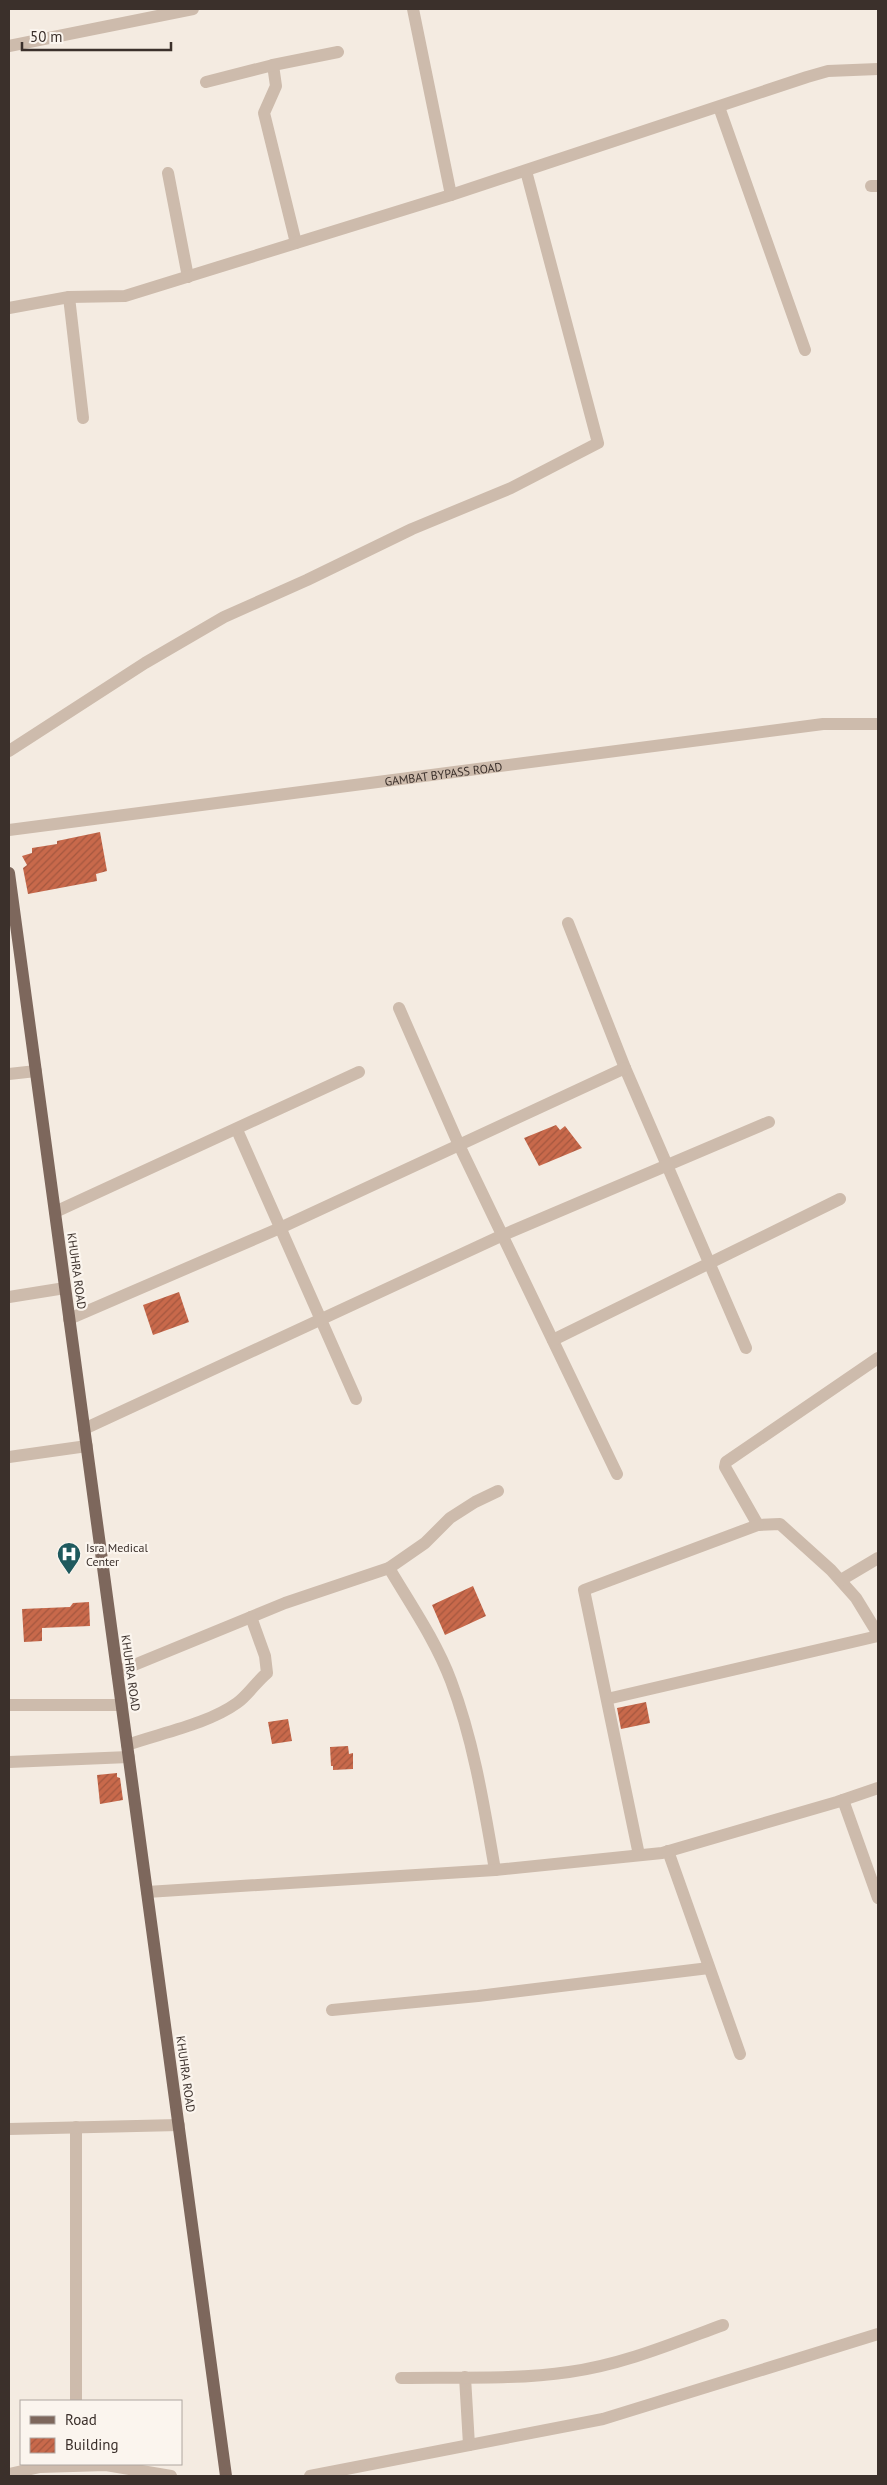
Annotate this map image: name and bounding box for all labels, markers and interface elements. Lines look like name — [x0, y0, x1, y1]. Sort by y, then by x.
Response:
scale bar — [22, 20, 171, 52]
text: 50 m — [30, 27, 63, 46]
street label: GAMBAT BYPASS ROAD — [384, 758, 503, 789]
street label: KHUHRA ROAD — [64, 1232, 90, 1310]
place label: Isra Medical Center — [86, 1540, 148, 1569]
hospital icon: Isra Medical Center — [56, 1541, 82, 1575]
street label: KHUHRA ROAD — [118, 1634, 144, 1712]
street label: KHUHRA ROAD — [173, 2035, 199, 2113]
legend — [20, 2400, 182, 2465]
text: Road — [65, 2410, 97, 2429]
text: Building — [65, 2435, 119, 2454]

